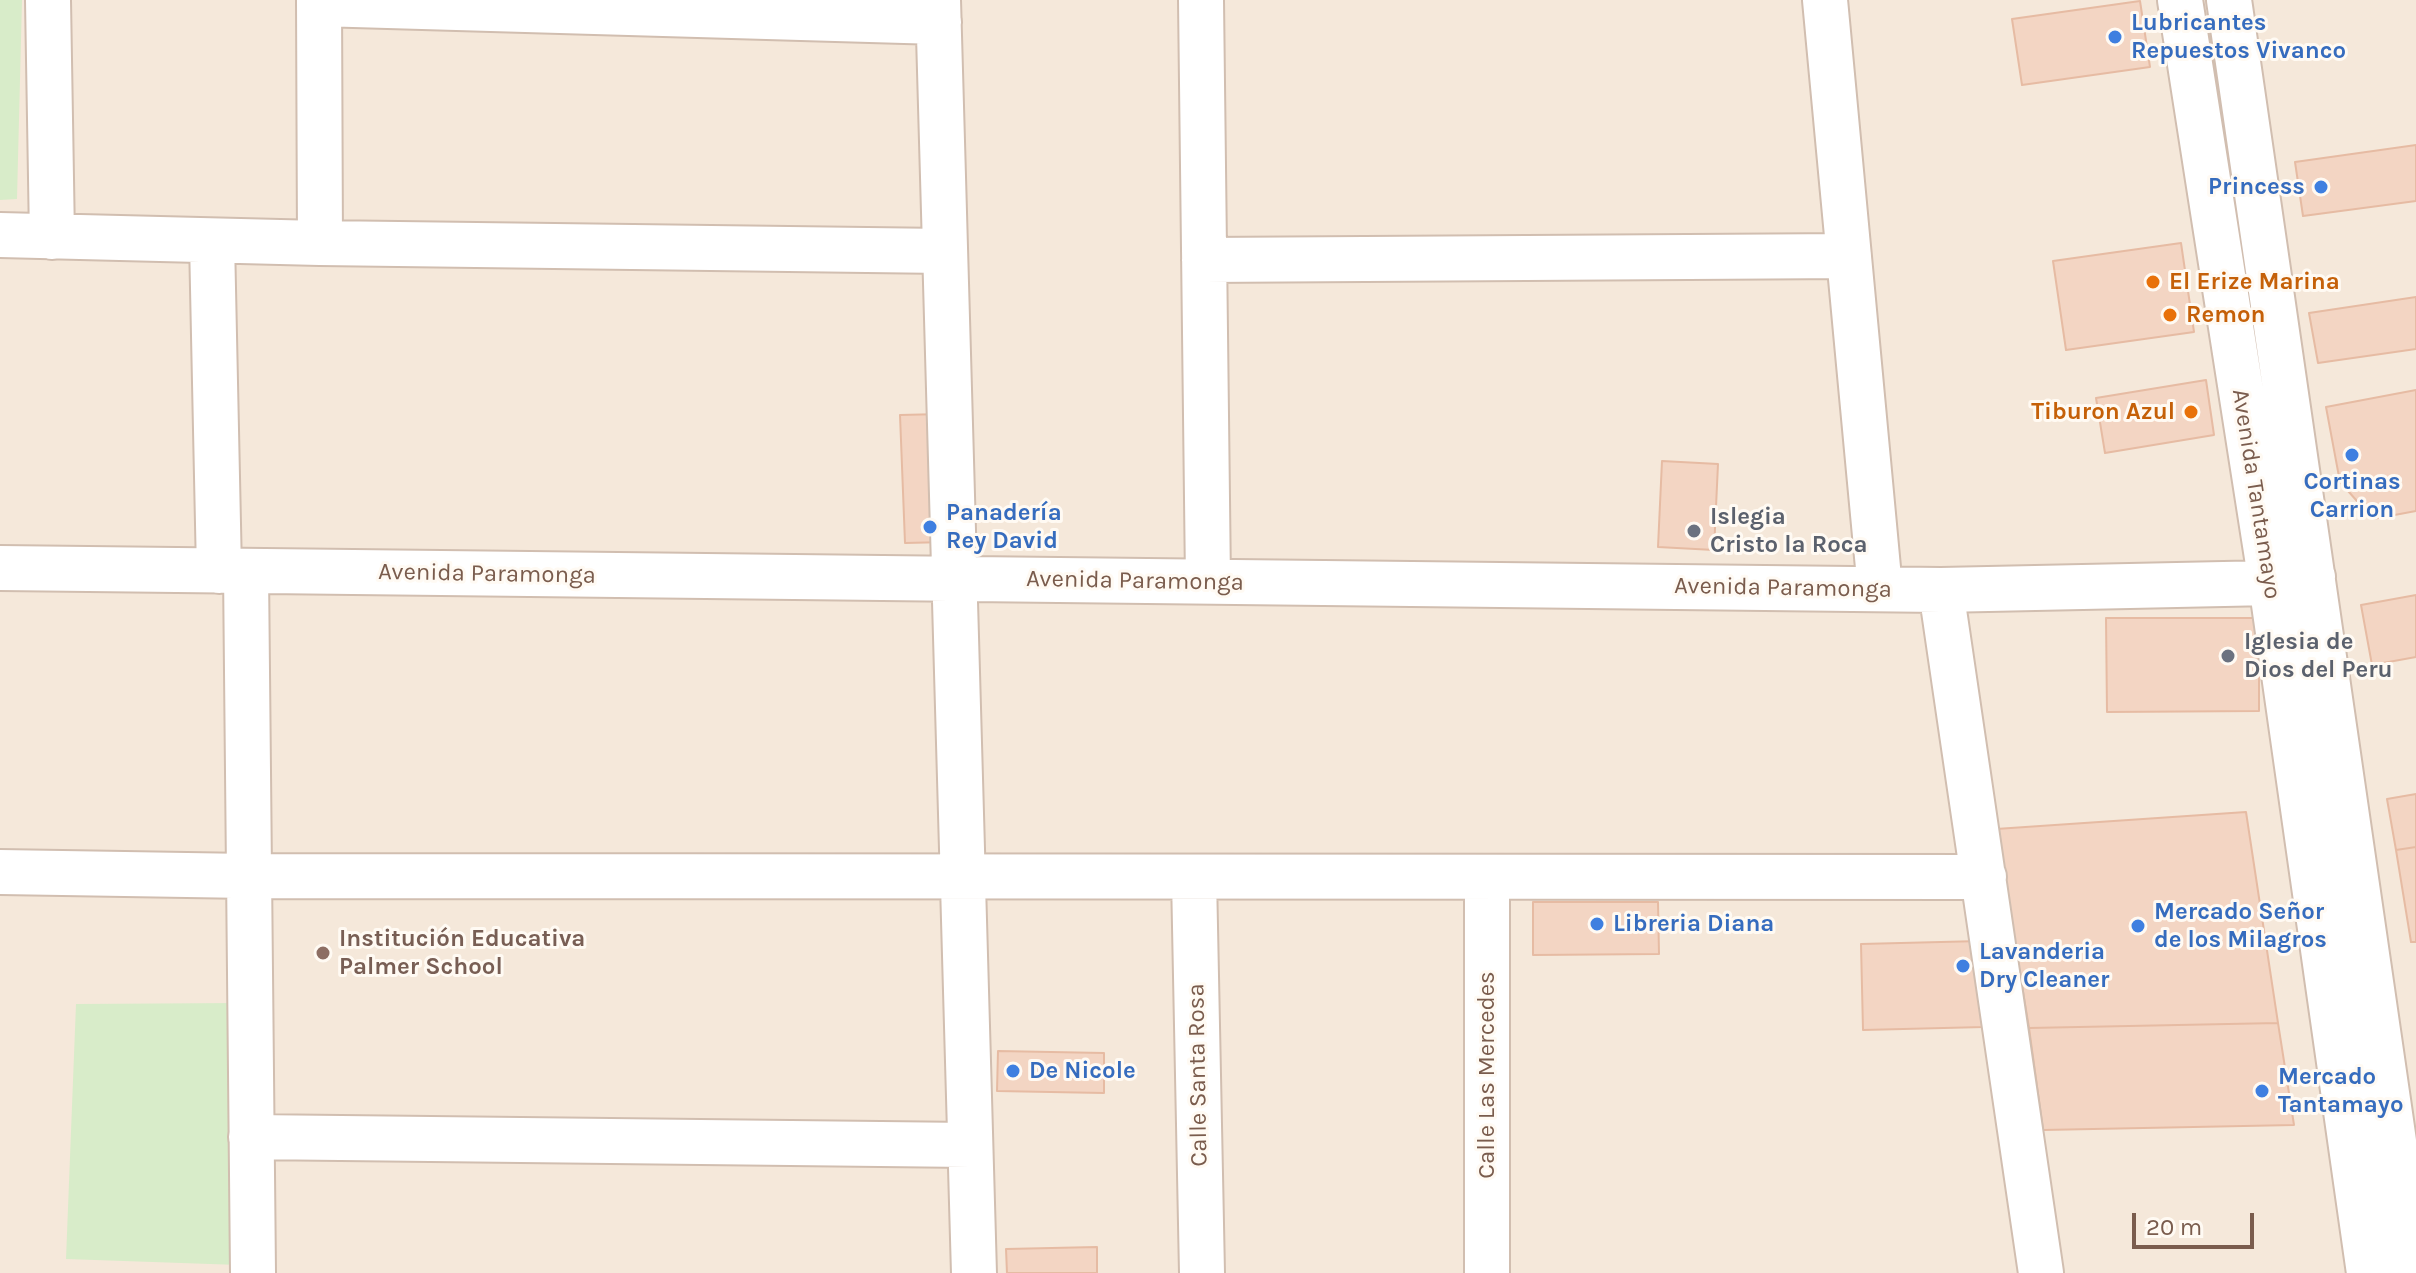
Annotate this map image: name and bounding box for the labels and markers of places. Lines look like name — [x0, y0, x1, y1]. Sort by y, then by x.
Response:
place label: Lubricantes Repuestos Vivanco — [2131, 9, 2346, 65]
marker: Lubricantes Repuestos Vivanco — [2106, 28, 2124, 46]
place label: Princess — [2208, 173, 2305, 201]
marker: Princess — [2312, 178, 2330, 196]
place label: El Erize Marina — [2169, 268, 2340, 296]
marker: El Erize Marina — [2144, 273, 2162, 291]
place label: Remon — [2186, 301, 2265, 329]
marker: Remon — [2161, 306, 2179, 324]
place label: Tiburon Azul — [2031, 398, 2175, 426]
marker: Tiburon Azul — [2182, 403, 2200, 421]
marker: Cortinas Carrion — [2343, 446, 2361, 464]
place label: Cortinas Carrion — [2303, 468, 2401, 524]
place label: Panadería Rey David — [946, 499, 1062, 555]
place label: Islegia Cristo la Roca — [1710, 503, 1867, 559]
marker: Panadería Rey David — [921, 518, 939, 536]
marker: Islegia Cristo la Roca — [1685, 522, 1703, 540]
place label: Iglesia de Dios del Peru — [2244, 628, 2393, 684]
marker: Iglesia de Dios del Peru — [2219, 647, 2237, 665]
place label: Mercado Señor de los Milagros — [2154, 898, 2327, 954]
place label: Libreria Diana — [1613, 910, 1774, 938]
marker: Libreria Diana — [1588, 915, 1606, 933]
marker: Mercado Señor de los Milagros — [2129, 917, 2147, 935]
place label: Institución Educativa Palmer School — [339, 925, 585, 981]
place label: Lavanderia Dry Cleaner — [1979, 938, 2109, 994]
marker: Institución Educativa Palmer School — [314, 944, 332, 962]
marker: Lavanderia Dry Cleaner — [1954, 957, 1972, 975]
place label: De Nicole — [1029, 1057, 1136, 1085]
marker: De Nicole — [1004, 1062, 1022, 1080]
place label: Mercado Tantamayo — [2278, 1063, 2403, 1119]
marker: Mercado Tantamayo — [2253, 1082, 2271, 1100]

